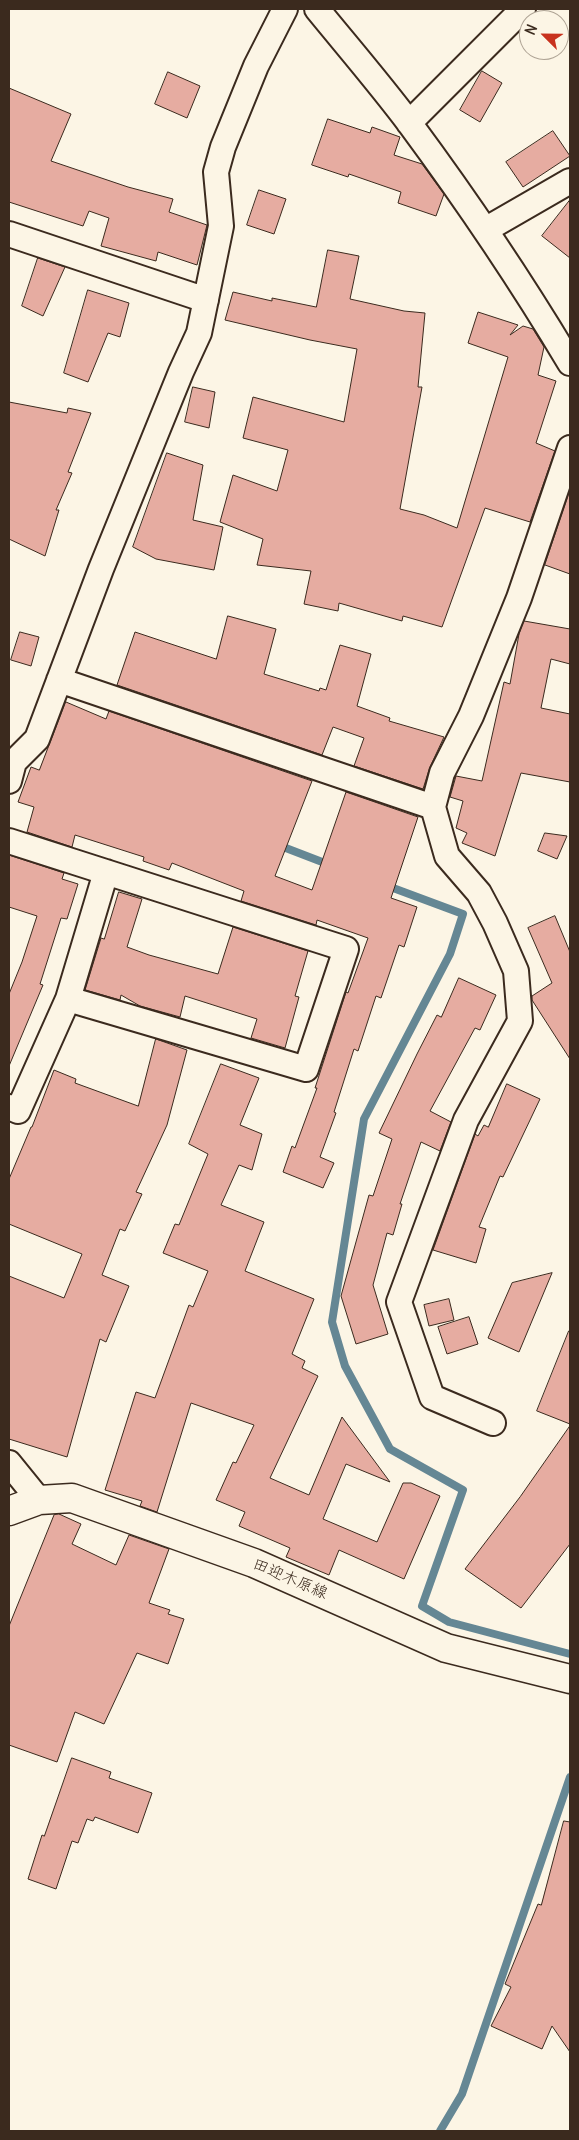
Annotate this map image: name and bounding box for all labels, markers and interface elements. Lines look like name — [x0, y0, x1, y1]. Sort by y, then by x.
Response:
north arrow — [519, 10, 569, 60]
text: N — [521, 22, 541, 38]
street label: 田迎木原線 — [249, 1555, 331, 1603]

